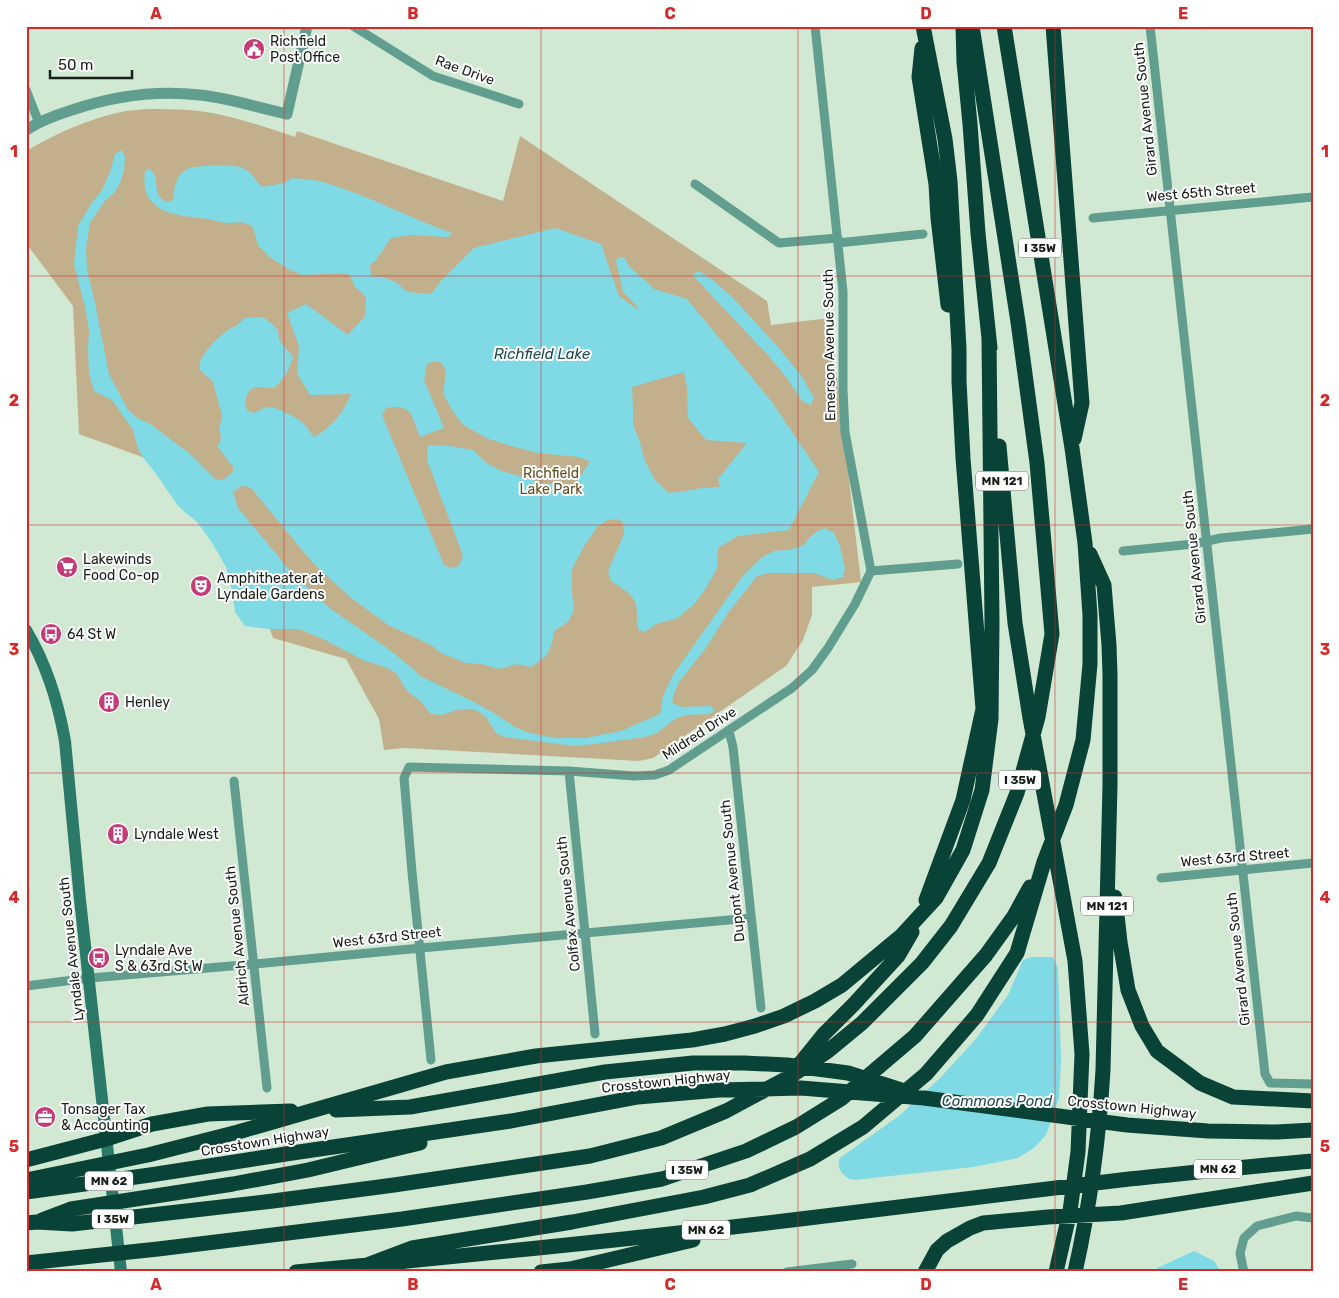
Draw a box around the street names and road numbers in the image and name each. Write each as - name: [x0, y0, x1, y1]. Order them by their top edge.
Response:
- street label: Girard Avenue South: [1130, 41, 1161, 177]
- street label: Rae Drive: [433, 52, 497, 89]
- street label: West 65th Street: [1146, 179, 1257, 206]
- road number: I 35W: [1019, 238, 1061, 258]
- street label: Emerson Avenue South: [820, 269, 839, 421]
- road number: MN 121: [976, 472, 1028, 491]
- street label: Girard Avenue South: [1179, 489, 1210, 625]
- street label: Mildred Drive: [659, 703, 740, 764]
- road number: I 35W: [999, 770, 1041, 790]
- street label: Dupont Avenue South: [717, 799, 748, 943]
- street label: Colfax Avenue South: [553, 835, 584, 972]
- street label: West 63rd Street: [1180, 844, 1291, 871]
- street label: Aldrich Avenue South: [222, 865, 253, 1007]
- street label: Lyndale Avenue South: [55, 876, 88, 1022]
- street label: Girard Avenue South: [1223, 891, 1254, 1027]
- road number: MN 121: [1081, 896, 1133, 916]
- street label: West 63rd Street: [332, 923, 443, 952]
- street label: Crosstown Highway: [601, 1066, 732, 1097]
- street label: Crosstown Highway: [1067, 1092, 1198, 1123]
- street label: Crosstown Highway: [200, 1123, 331, 1160]
- road number: I 35W: [666, 1160, 708, 1180]
- road number: MN 62: [1194, 1160, 1242, 1178]
- road number: MN 62: [85, 1172, 133, 1190]
- road number: I 35W: [92, 1210, 134, 1228]
- road number: MN 62: [682, 1220, 730, 1240]

